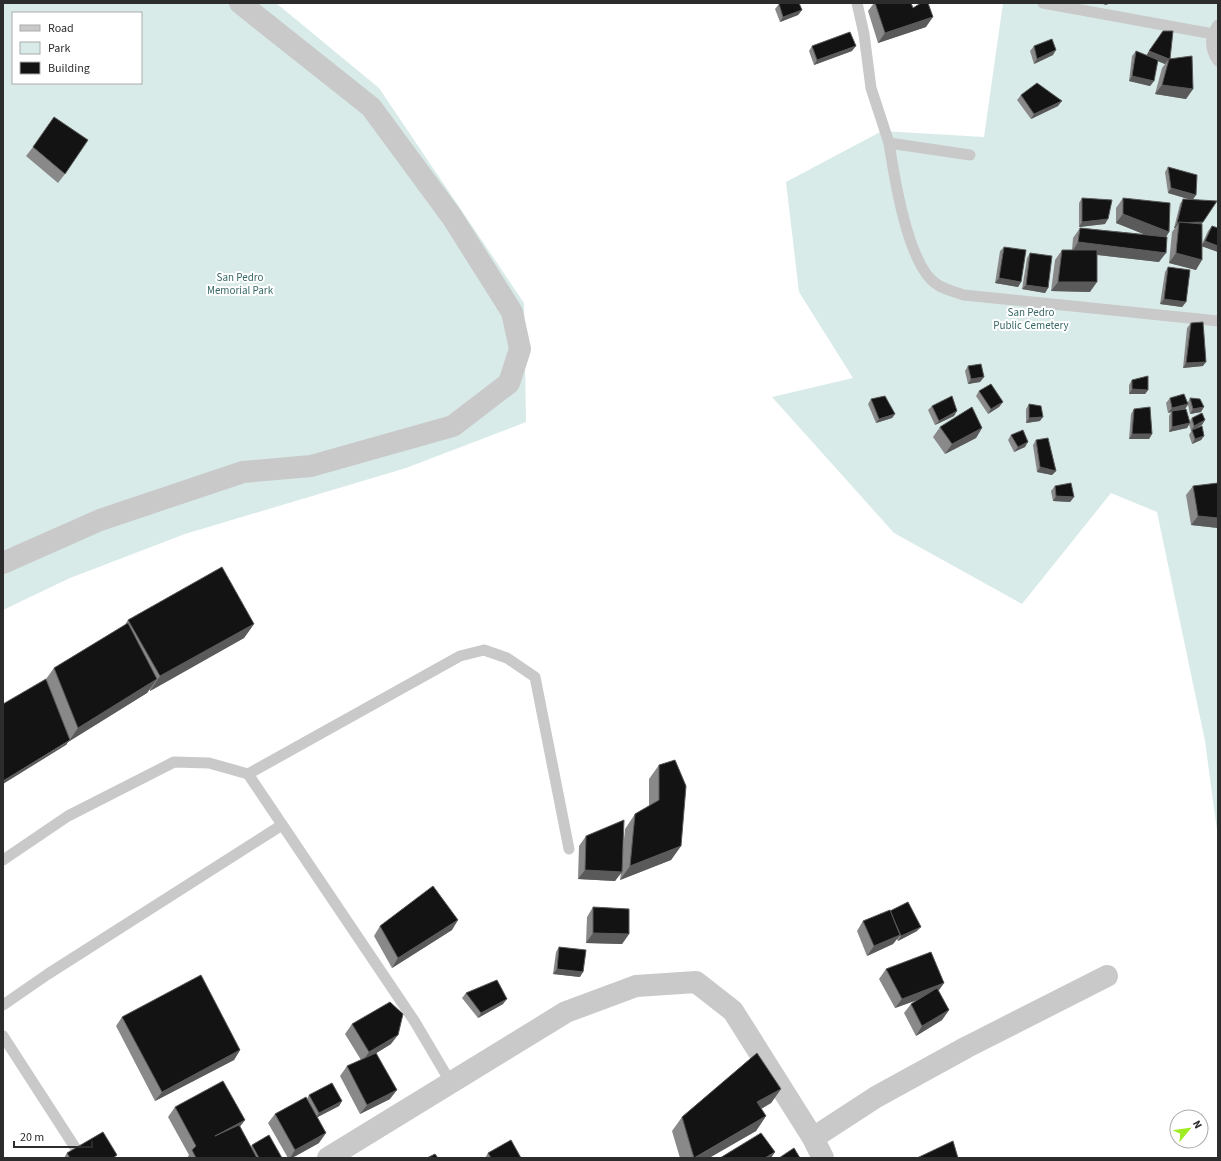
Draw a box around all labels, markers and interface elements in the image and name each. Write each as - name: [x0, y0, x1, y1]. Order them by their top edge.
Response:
- legend: [12, 12, 142, 84]
- text: Road: [48, 20, 74, 37]
- text: Park: [48, 40, 70, 57]
- text: Building: [48, 60, 90, 77]
- park label: San Pedro Memorial Park: [207, 270, 274, 298]
- park label: San Pedro Public Cemetery: [993, 305, 1069, 333]
- north arrow: [1169, 1109, 1209, 1149]
- text: N: [1189, 1118, 1206, 1131]
- scale bar: [14, 1123, 92, 1149]
- text: 20 m: [20, 1129, 44, 1146]

